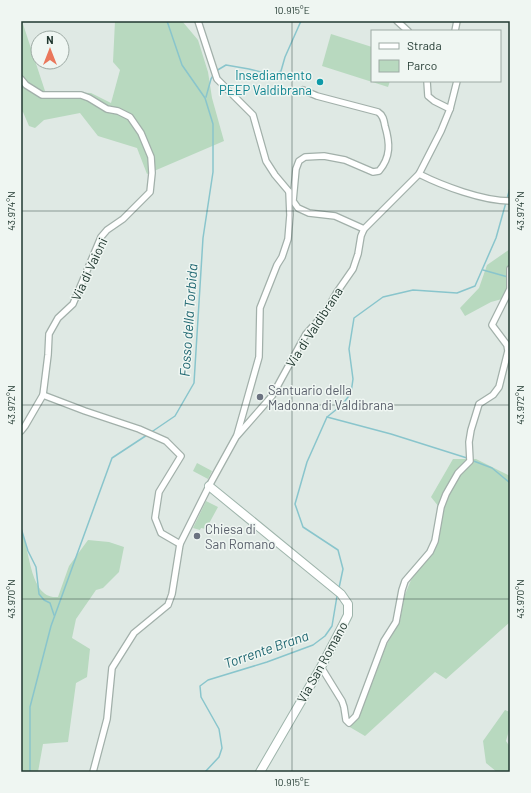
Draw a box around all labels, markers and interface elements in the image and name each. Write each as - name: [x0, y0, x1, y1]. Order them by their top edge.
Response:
- text: 10.915°E: [274, 4, 310, 16]
- north arrow: [30, 30, 70, 70]
- legend: [371, 30, 501, 82]
- text: N: [46, 33, 54, 46]
- text: Strada: [407, 38, 442, 52]
- text: Parco: [407, 58, 437, 72]
- place label: Insediamento PEEP Valdibrana: [219, 67, 312, 98]
- marker: Insediamento PEEP Valdibrana: [315, 77, 325, 87]
- text: 43.974°N: [5, 191, 17, 231]
- text: 43.974°N: [514, 191, 526, 231]
- street label: Via di Vaioni: [67, 235, 111, 303]
- water label: Fosso della Torbida: [176, 263, 200, 377]
- street label: Via di Valdibrana: [282, 284, 346, 370]
- place label: Santuario della Madonna di Valdibrana: [268, 382, 394, 413]
- text: 43.972°N: [5, 385, 17, 425]
- text: 43.972°N: [514, 385, 526, 425]
- marker: Santuario della Madonna di Valdibrana: [255, 392, 265, 402]
- place label: Chiesa di San Romano: [205, 521, 275, 552]
- marker: Chiesa di San Romano: [192, 531, 202, 541]
- text: 43.970°N: [5, 579, 17, 619]
- text: 43.970°N: [514, 579, 526, 619]
- street label: Via San Romano: [293, 619, 351, 705]
- water label: Torrente Brana: [221, 627, 311, 671]
- text: 10.915°E: [274, 776, 310, 788]

